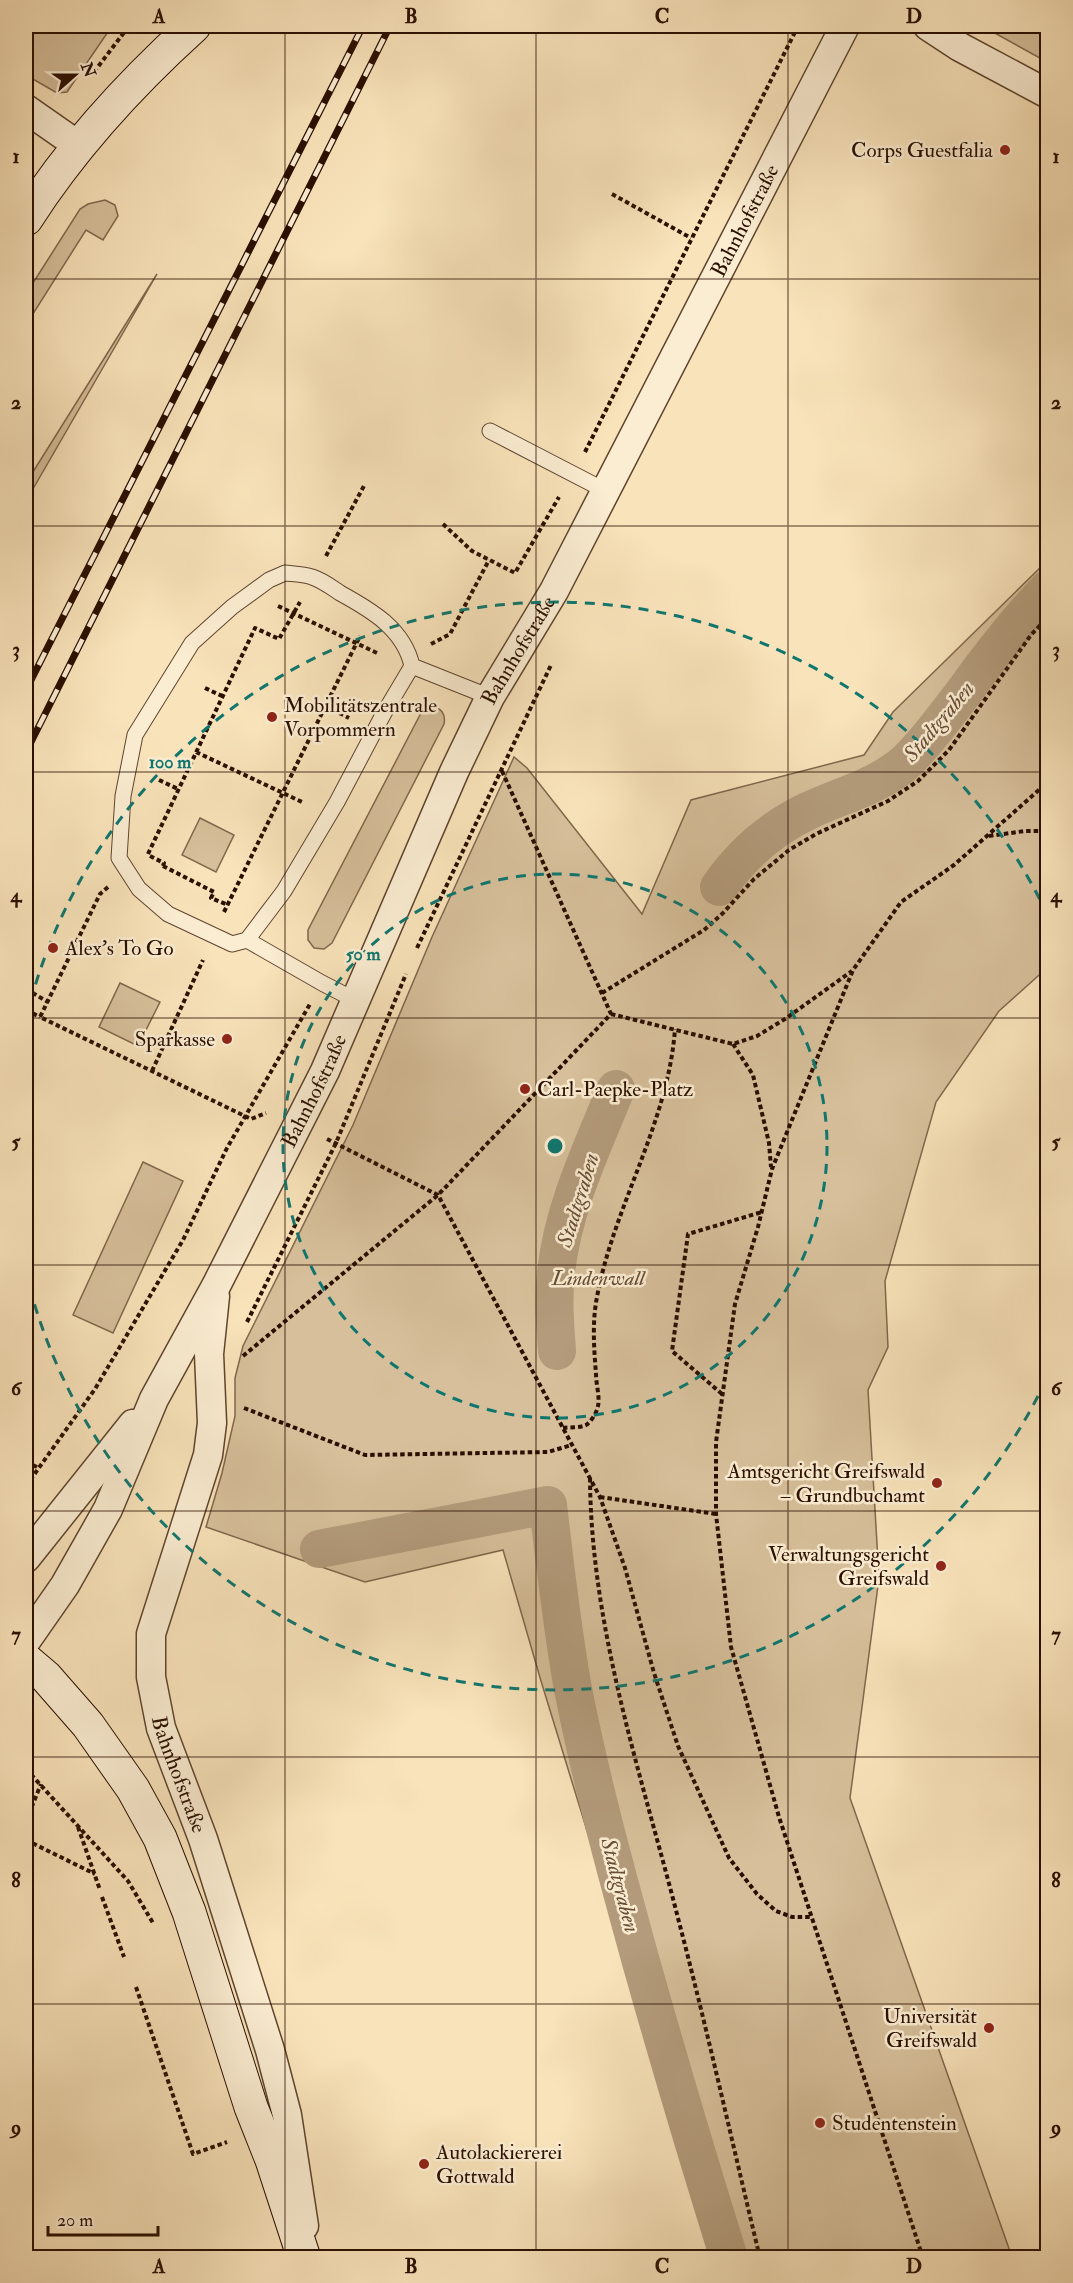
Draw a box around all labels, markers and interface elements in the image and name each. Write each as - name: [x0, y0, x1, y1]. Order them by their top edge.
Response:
- text: A: [152, 4, 166, 29]
- text: B: [404, 4, 418, 29]
- text: C: [655, 4, 669, 29]
- text: D: [906, 4, 922, 29]
- north arrow: [45, 45, 105, 105]
- text: N: [76, 59, 100, 81]
- place label: Corps Guestfalia: [851, 137, 993, 164]
- marker: Corps Guestfalia: [998, 143, 1012, 157]
- text: 1: [12, 144, 20, 169]
- text: 1: [1052, 144, 1060, 169]
- street label: Bahnhofstraße: [705, 160, 785, 282]
- text: 2: [11, 390, 21, 415]
- text: 2: [1051, 390, 1061, 415]
- street label: Bahnhofstraße: [475, 591, 562, 709]
- text: 3: [12, 637, 20, 662]
- text: 3: [1052, 637, 1060, 662]
- water label: Stadtgraben: [896, 676, 981, 768]
- place label: Mobilitätszentrale Vorpommern: [284, 692, 437, 743]
- marker: Mobilitätszentrale Vorpommern: [265, 710, 279, 724]
- text: 100 m: [149, 751, 192, 774]
- text: 4: [10, 883, 23, 908]
- text: 4: [1050, 883, 1063, 908]
- place label: Alex's To Go: [64, 935, 174, 962]
- marker: Alex's To Go: [46, 941, 60, 955]
- text: 50 m: [346, 943, 381, 966]
- place label: Sparkasse: [135, 1026, 215, 1053]
- street label: Bahnhofstraße: [275, 1030, 353, 1152]
- marker: Sparkasse: [220, 1032, 234, 1046]
- place label: Carl-Paepke-Platz: [537, 1076, 693, 1103]
- marker: Carl-Paepke-Platz: [518, 1082, 532, 1096]
- text: 5: [12, 1129, 22, 1154]
- text: 5: [1052, 1129, 1062, 1154]
- centre of rings: [545, 1136, 565, 1156]
- water label: Stadtgraben: [550, 1150, 605, 1252]
- park label: Lindenwall: [551, 1265, 646, 1292]
- text: 6: [11, 1376, 23, 1401]
- text: 6: [1051, 1376, 1063, 1401]
- place label: Amtsgericht Greifswald – Grundbuchamt: [727, 1458, 926, 1509]
- marker: Amtsgericht Greifswald – Grundbuchamt: [930, 1476, 944, 1490]
- place label: Verwaltungsgericht Greifswald: [768, 1541, 930, 1592]
- marker: Verwaltungsgericht Greifswald: [934, 1559, 948, 1573]
- text: 7: [11, 1622, 21, 1647]
- text: 7: [1051, 1622, 1061, 1647]
- street label: Bahnhofstraße: [145, 1714, 213, 1837]
- water label: Stadtgraben: [594, 1834, 646, 1936]
- text: 8: [11, 1868, 21, 1893]
- text: 8: [1051, 1868, 1061, 1893]
- place label: Universität Greifswald: [883, 2003, 978, 2054]
- marker: Universität Greifswald: [982, 2021, 996, 2035]
- place label: Studentenstein: [832, 2110, 957, 2137]
- text: 9: [9, 2115, 21, 2140]
- text: 9: [1049, 2115, 1061, 2140]
- marker: Studentenstein: [813, 2116, 827, 2130]
- place label: Autolackiererei Gottwald: [435, 2139, 563, 2190]
- marker: Autolackiererei Gottwald: [417, 2157, 431, 2171]
- scale bar: [48, 2199, 158, 2237]
- text: 20 m: [57, 2209, 93, 2232]
- text: A: [152, 2254, 166, 2279]
- text: B: [404, 2254, 418, 2279]
- text: C: [655, 2254, 669, 2279]
- text: D: [906, 2254, 922, 2279]

